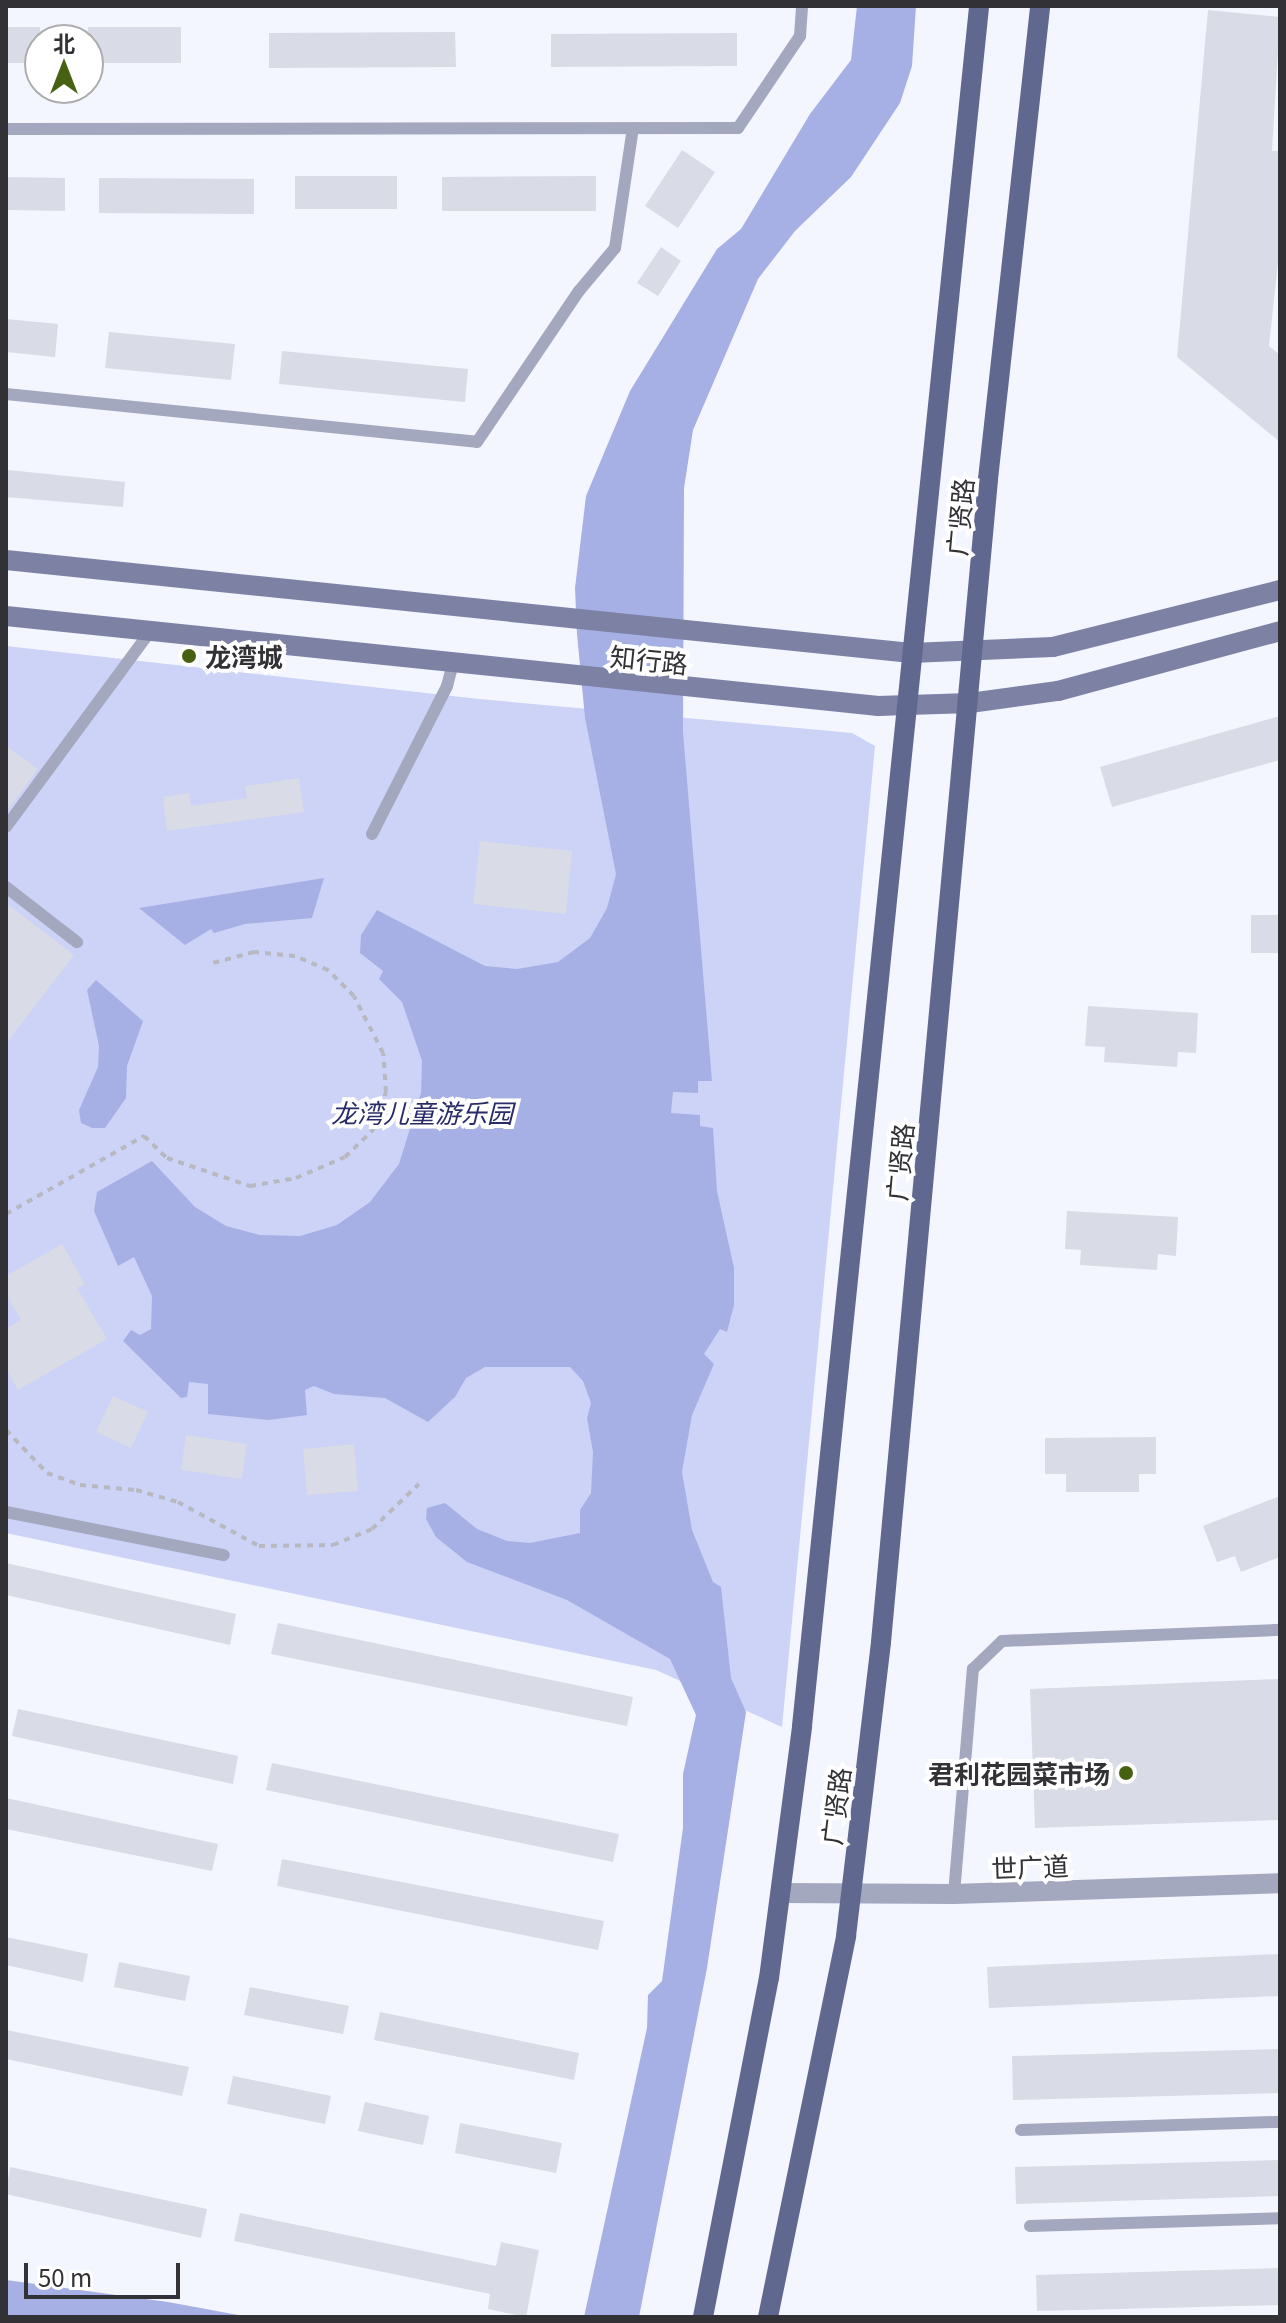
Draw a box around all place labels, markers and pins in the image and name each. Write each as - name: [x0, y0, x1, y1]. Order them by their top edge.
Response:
- place label: 龙湾城: [205, 640, 283, 672]
- marker: 龙湾城: [180, 647, 198, 665]
- place label: 君利花园菜市场: [928, 1757, 1110, 1789]
- marker: 君利花园菜市场: [1117, 1764, 1135, 1782]

